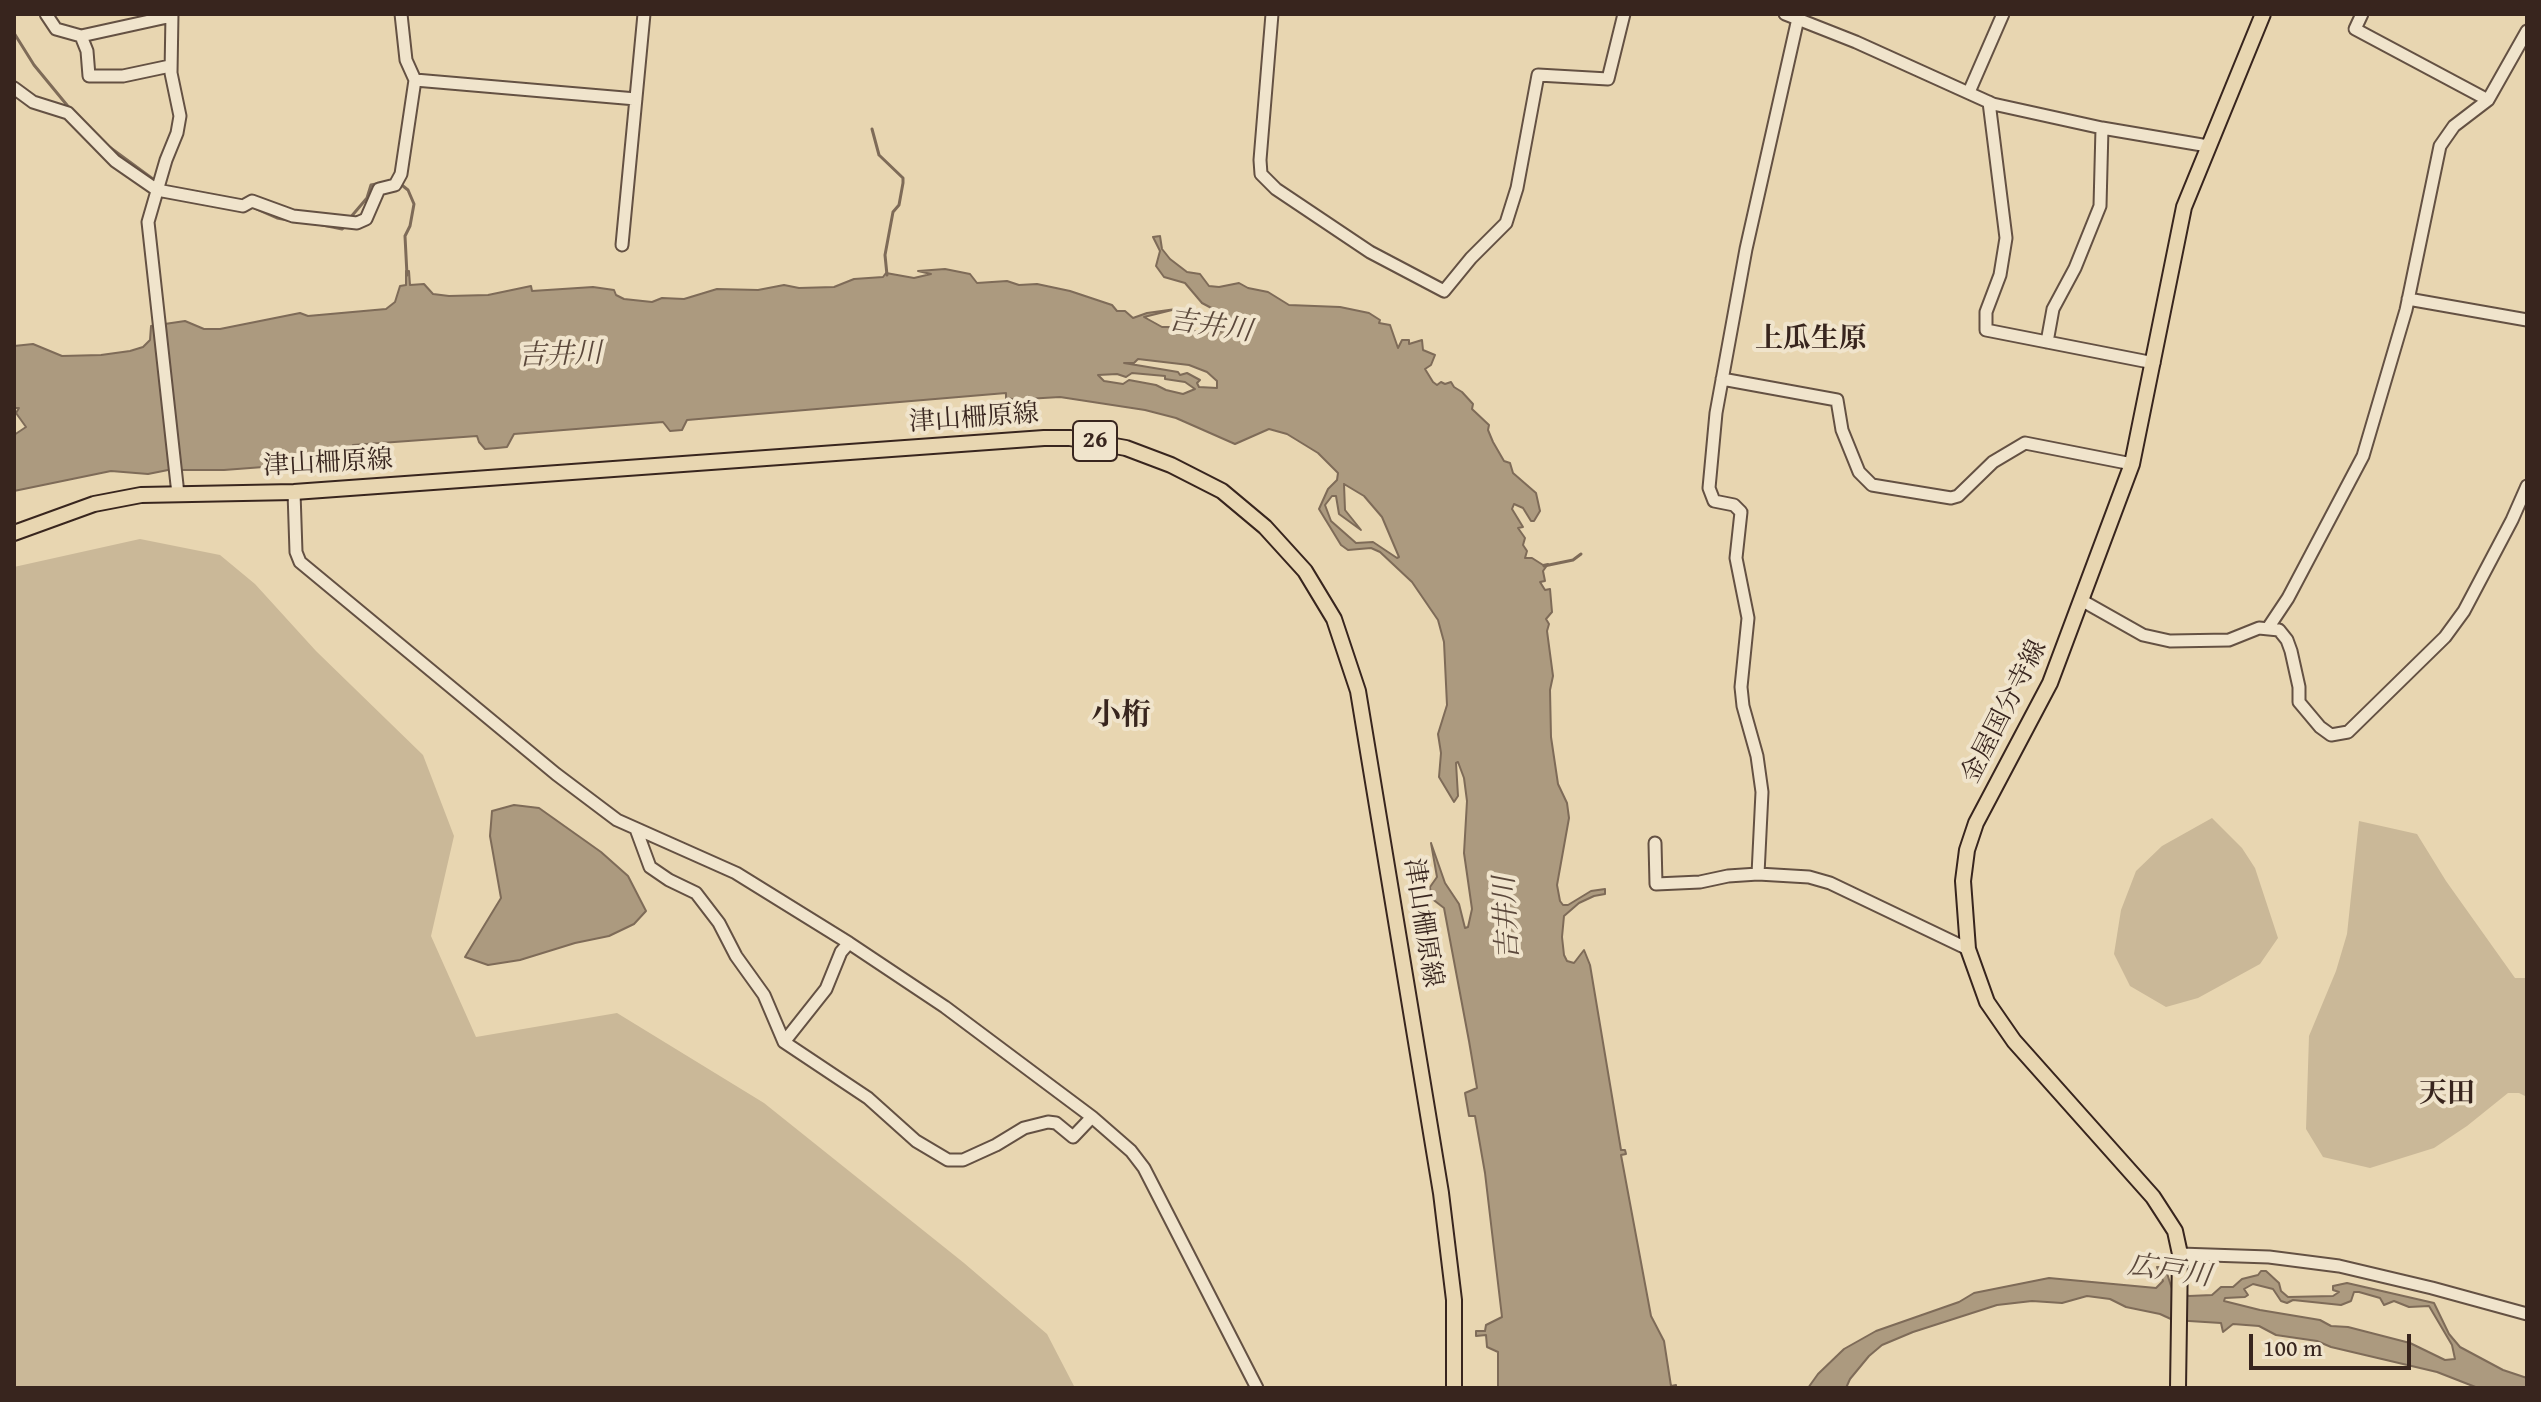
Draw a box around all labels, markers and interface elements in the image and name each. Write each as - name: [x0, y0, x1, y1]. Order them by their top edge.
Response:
- water label: 吉井川: [1166, 305, 1254, 349]
- district label: 上瓜生原: [1755, 323, 1867, 357]
- water label: 吉井川: [517, 338, 603, 374]
- street label: 津山柵原線: [908, 399, 1040, 439]
- road number: 26: [1073, 421, 1117, 461]
- street label: 津山柵原線: [262, 445, 394, 483]
- street label: 金屋国分寺線: [1956, 635, 2054, 789]
- district label: 小桁: [1091, 698, 1151, 734]
- street label: 津山柵原線: [1396, 856, 1448, 990]
- water label: 吉井川: [1489, 875, 1527, 961]
- district label: 天田: [2419, 1078, 2475, 1112]
- water label: 広戸川: [2125, 1250, 2213, 1294]
- scale bar: [2253, 1318, 2415, 1368]
- text: 100 m: [2263, 1330, 2323, 1365]

